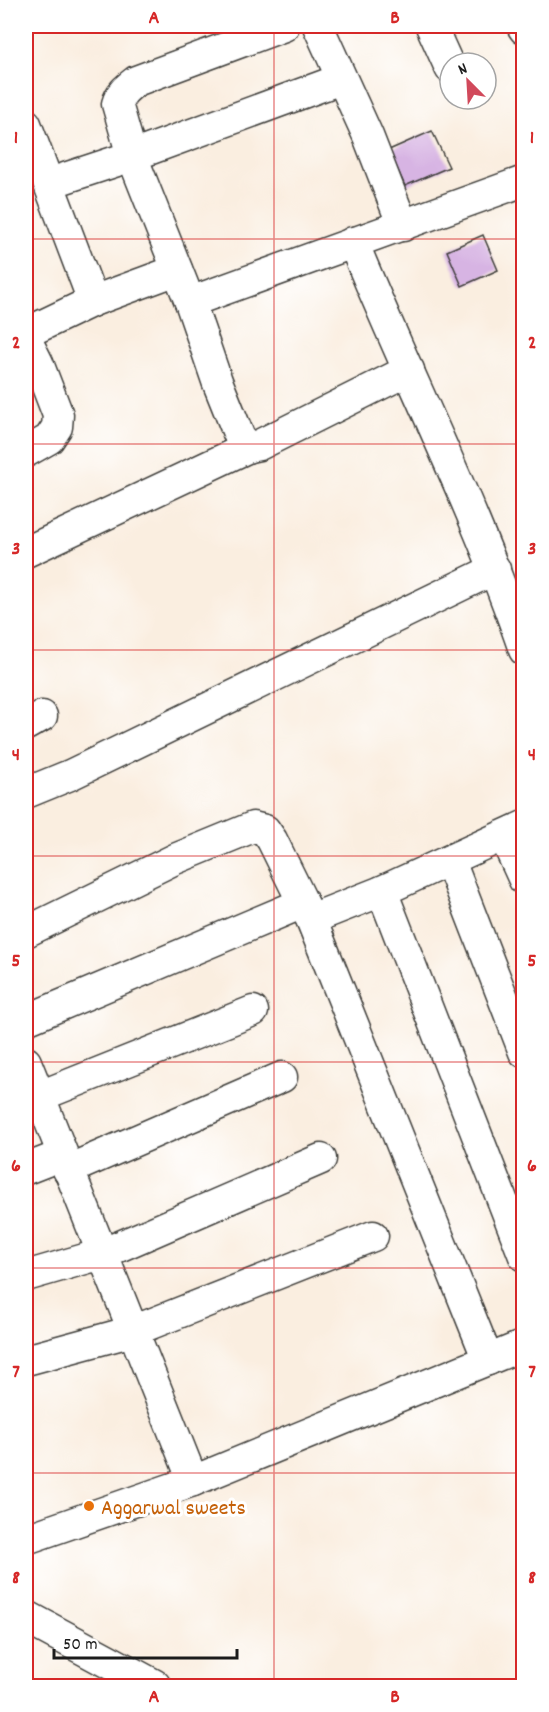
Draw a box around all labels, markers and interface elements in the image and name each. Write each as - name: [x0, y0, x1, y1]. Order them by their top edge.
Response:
- text: A: [149, 5, 160, 33]
- text: B: [390, 5, 400, 33]
- north arrow: [438, 51, 498, 111]
- text: N: [455, 57, 471, 82]
- text: 1: [14, 125, 18, 153]
- text: 1: [530, 125, 534, 153]
- text: 2: [12, 330, 20, 358]
- text: 2: [528, 330, 536, 358]
- text: 3: [12, 536, 20, 564]
- text: 3: [528, 536, 536, 564]
- text: 4: [12, 742, 20, 770]
- text: 4: [528, 742, 536, 770]
- text: 5: [11, 948, 21, 976]
- text: 5: [527, 948, 537, 976]
- text: 6: [11, 1153, 21, 1181]
- text: 6: [527, 1153, 537, 1181]
- text: 7: [12, 1359, 20, 1387]
- text: 7: [528, 1359, 536, 1387]
- place label: Aggarwal sweets: [101, 1494, 246, 1525]
- marker: Aggarwal sweets: [82, 1499, 96, 1513]
- text: 8: [12, 1565, 20, 1593]
- text: 8: [528, 1565, 536, 1593]
- scale bar: [54, 1622, 237, 1660]
- text: 50 m: [63, 1633, 98, 1658]
- text: A: [149, 1684, 160, 1712]
- text: B: [390, 1684, 400, 1712]

